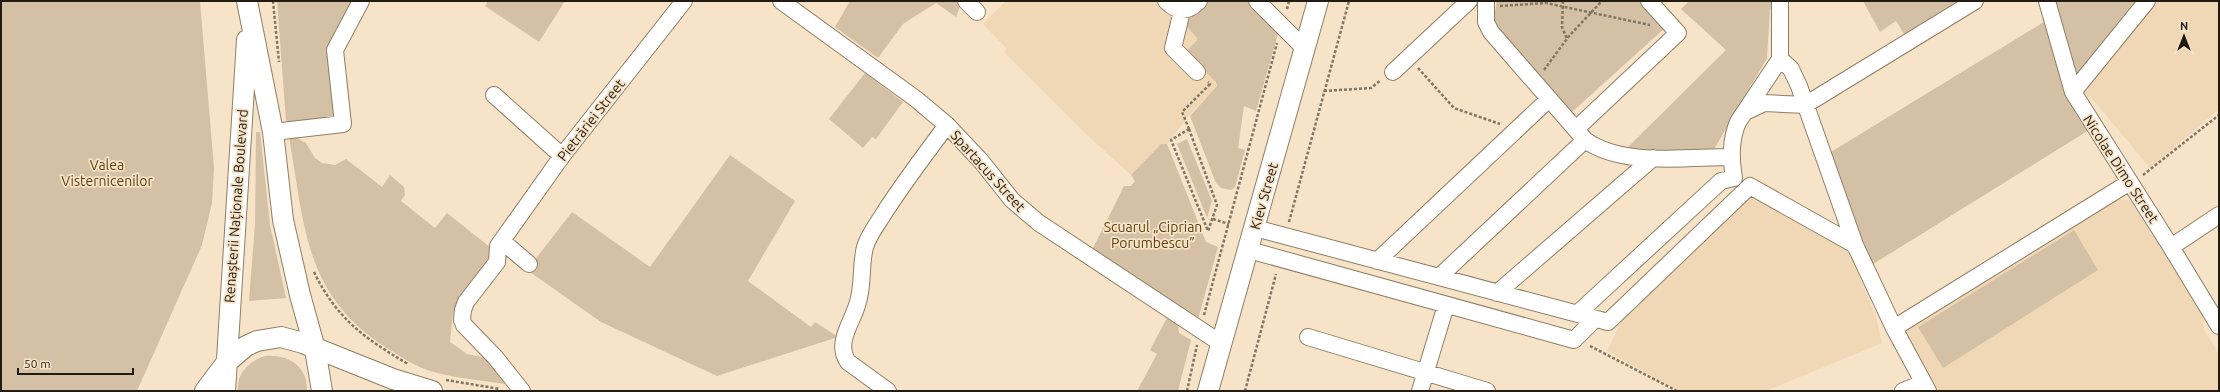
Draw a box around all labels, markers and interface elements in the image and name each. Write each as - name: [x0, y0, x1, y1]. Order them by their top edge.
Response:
- north arrow: [2164, 16, 2204, 56]
- text: N: [2180, 20, 2188, 32]
- street label: Pietrăriei Street: [554, 75, 628, 164]
- street label: Renașterii Naționale Boulevard: [221, 109, 251, 303]
- street label: Nicolae Dimo Street: [2080, 112, 2162, 226]
- street label: Spartacus Street: [947, 127, 1029, 215]
- park label: Valea Visternicenilor: [61, 157, 153, 189]
- street label: Kiev Street: [1247, 160, 1281, 231]
- park label: Scuarul „Ciprian Porumbescu”: [1104, 219, 1202, 251]
- scale bar: [18, 350, 133, 376]
- text: 50 m: [24, 357, 51, 370]

